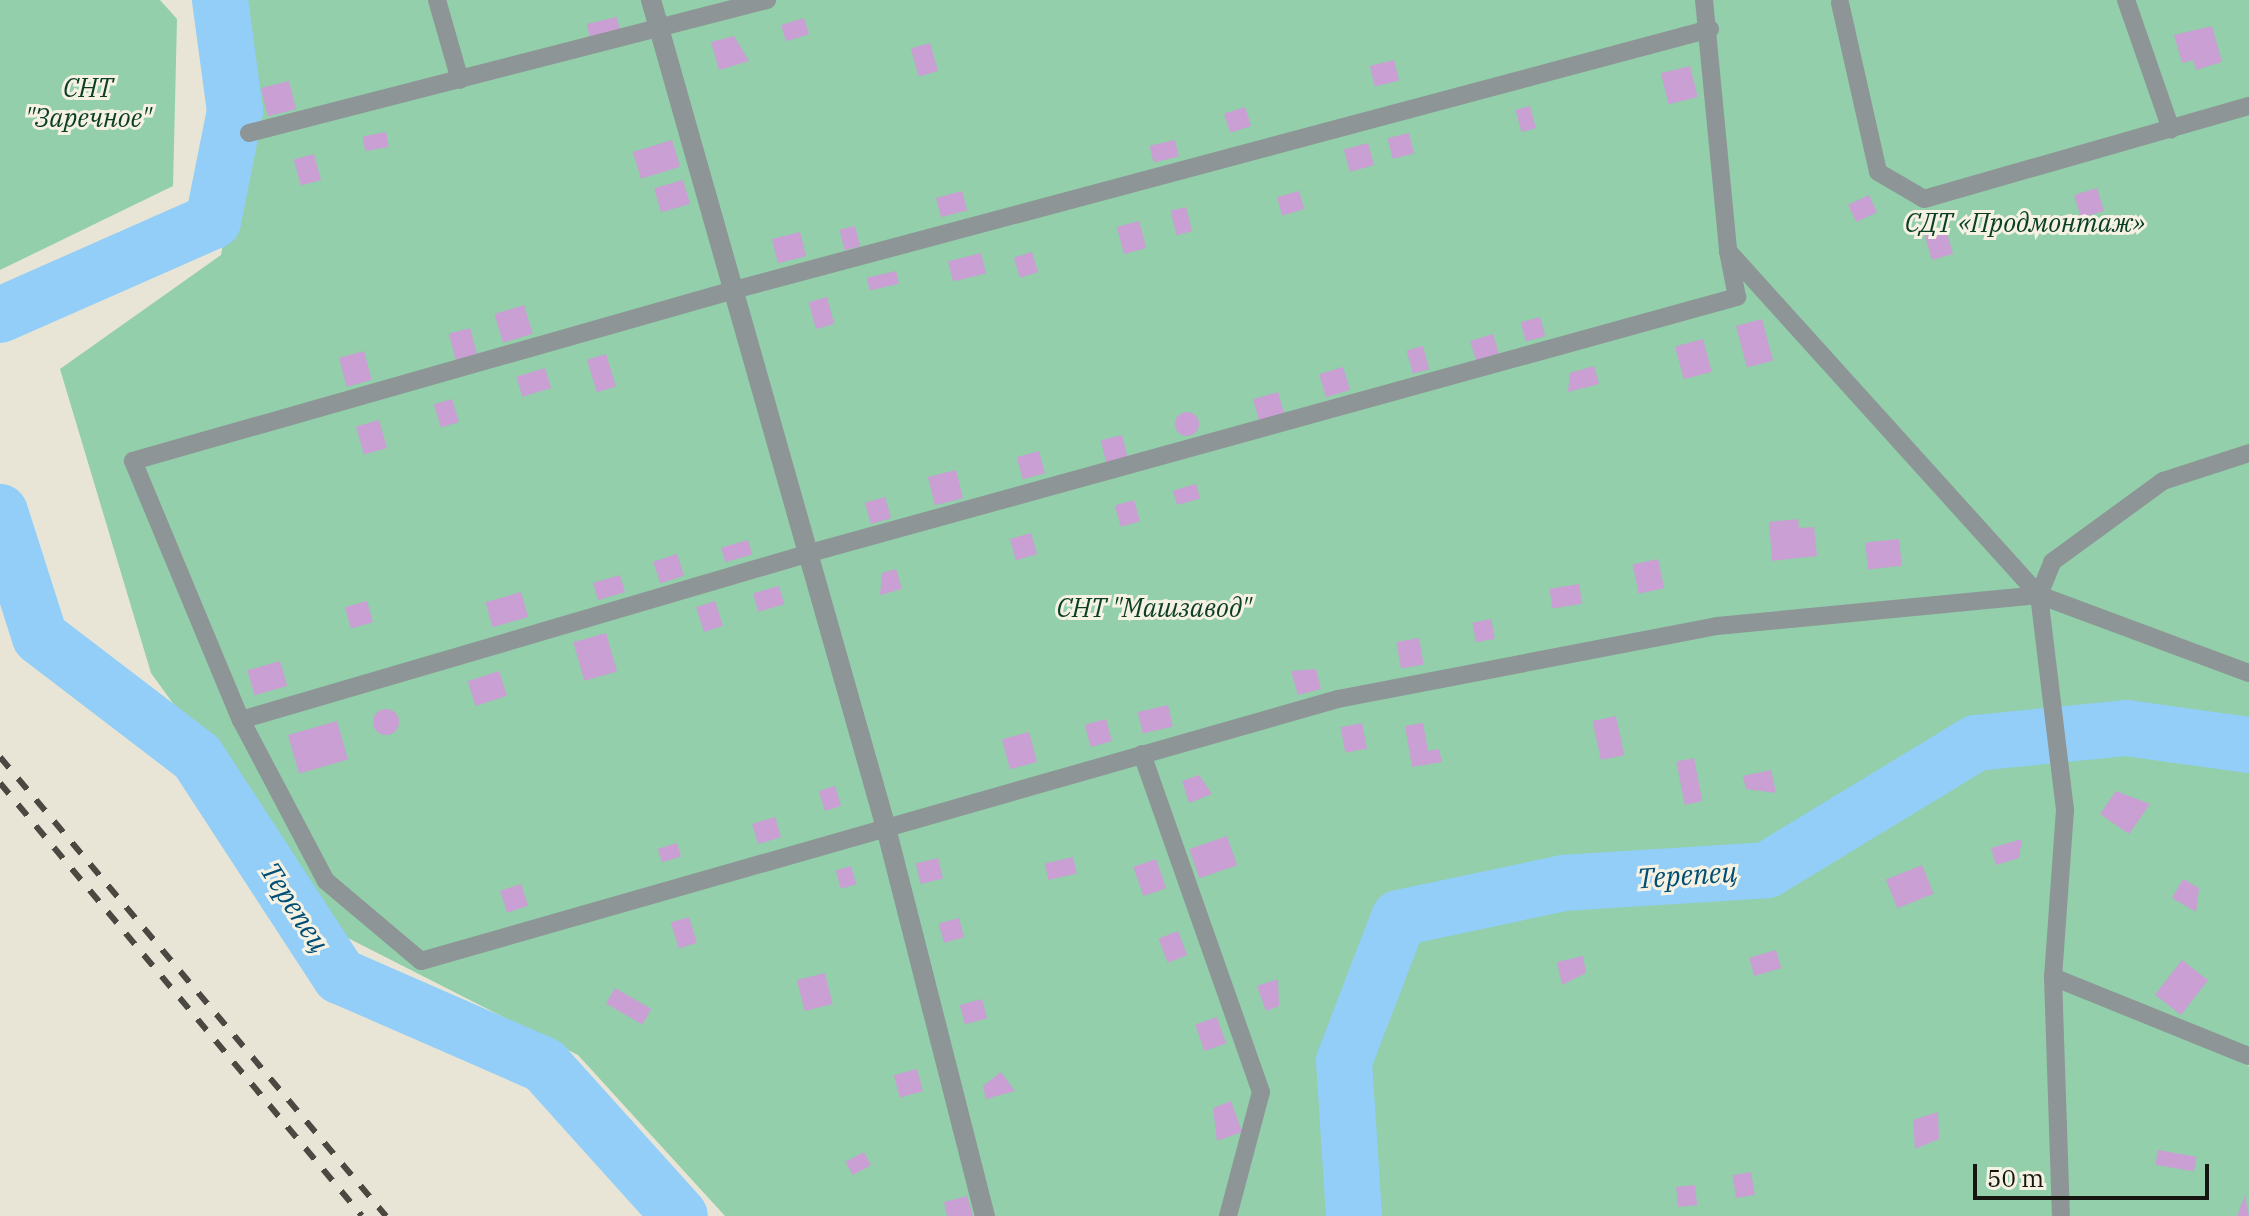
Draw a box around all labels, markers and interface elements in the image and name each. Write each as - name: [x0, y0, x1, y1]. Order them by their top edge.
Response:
- park label: СНТ "Заречное": [25, 72, 151, 134]
- park label: СДТ «Продмонтаж»: [1905, 207, 2145, 239]
- park label: СНТ "Машзавод": [1057, 592, 1251, 624]
- water label: Терепец: [1636, 855, 1738, 895]
- water label: Терепец: [254, 856, 336, 958]
- scale bar: [1977, 1148, 2213, 1198]
- text: 50 m: [1987, 1162, 2044, 1194]

